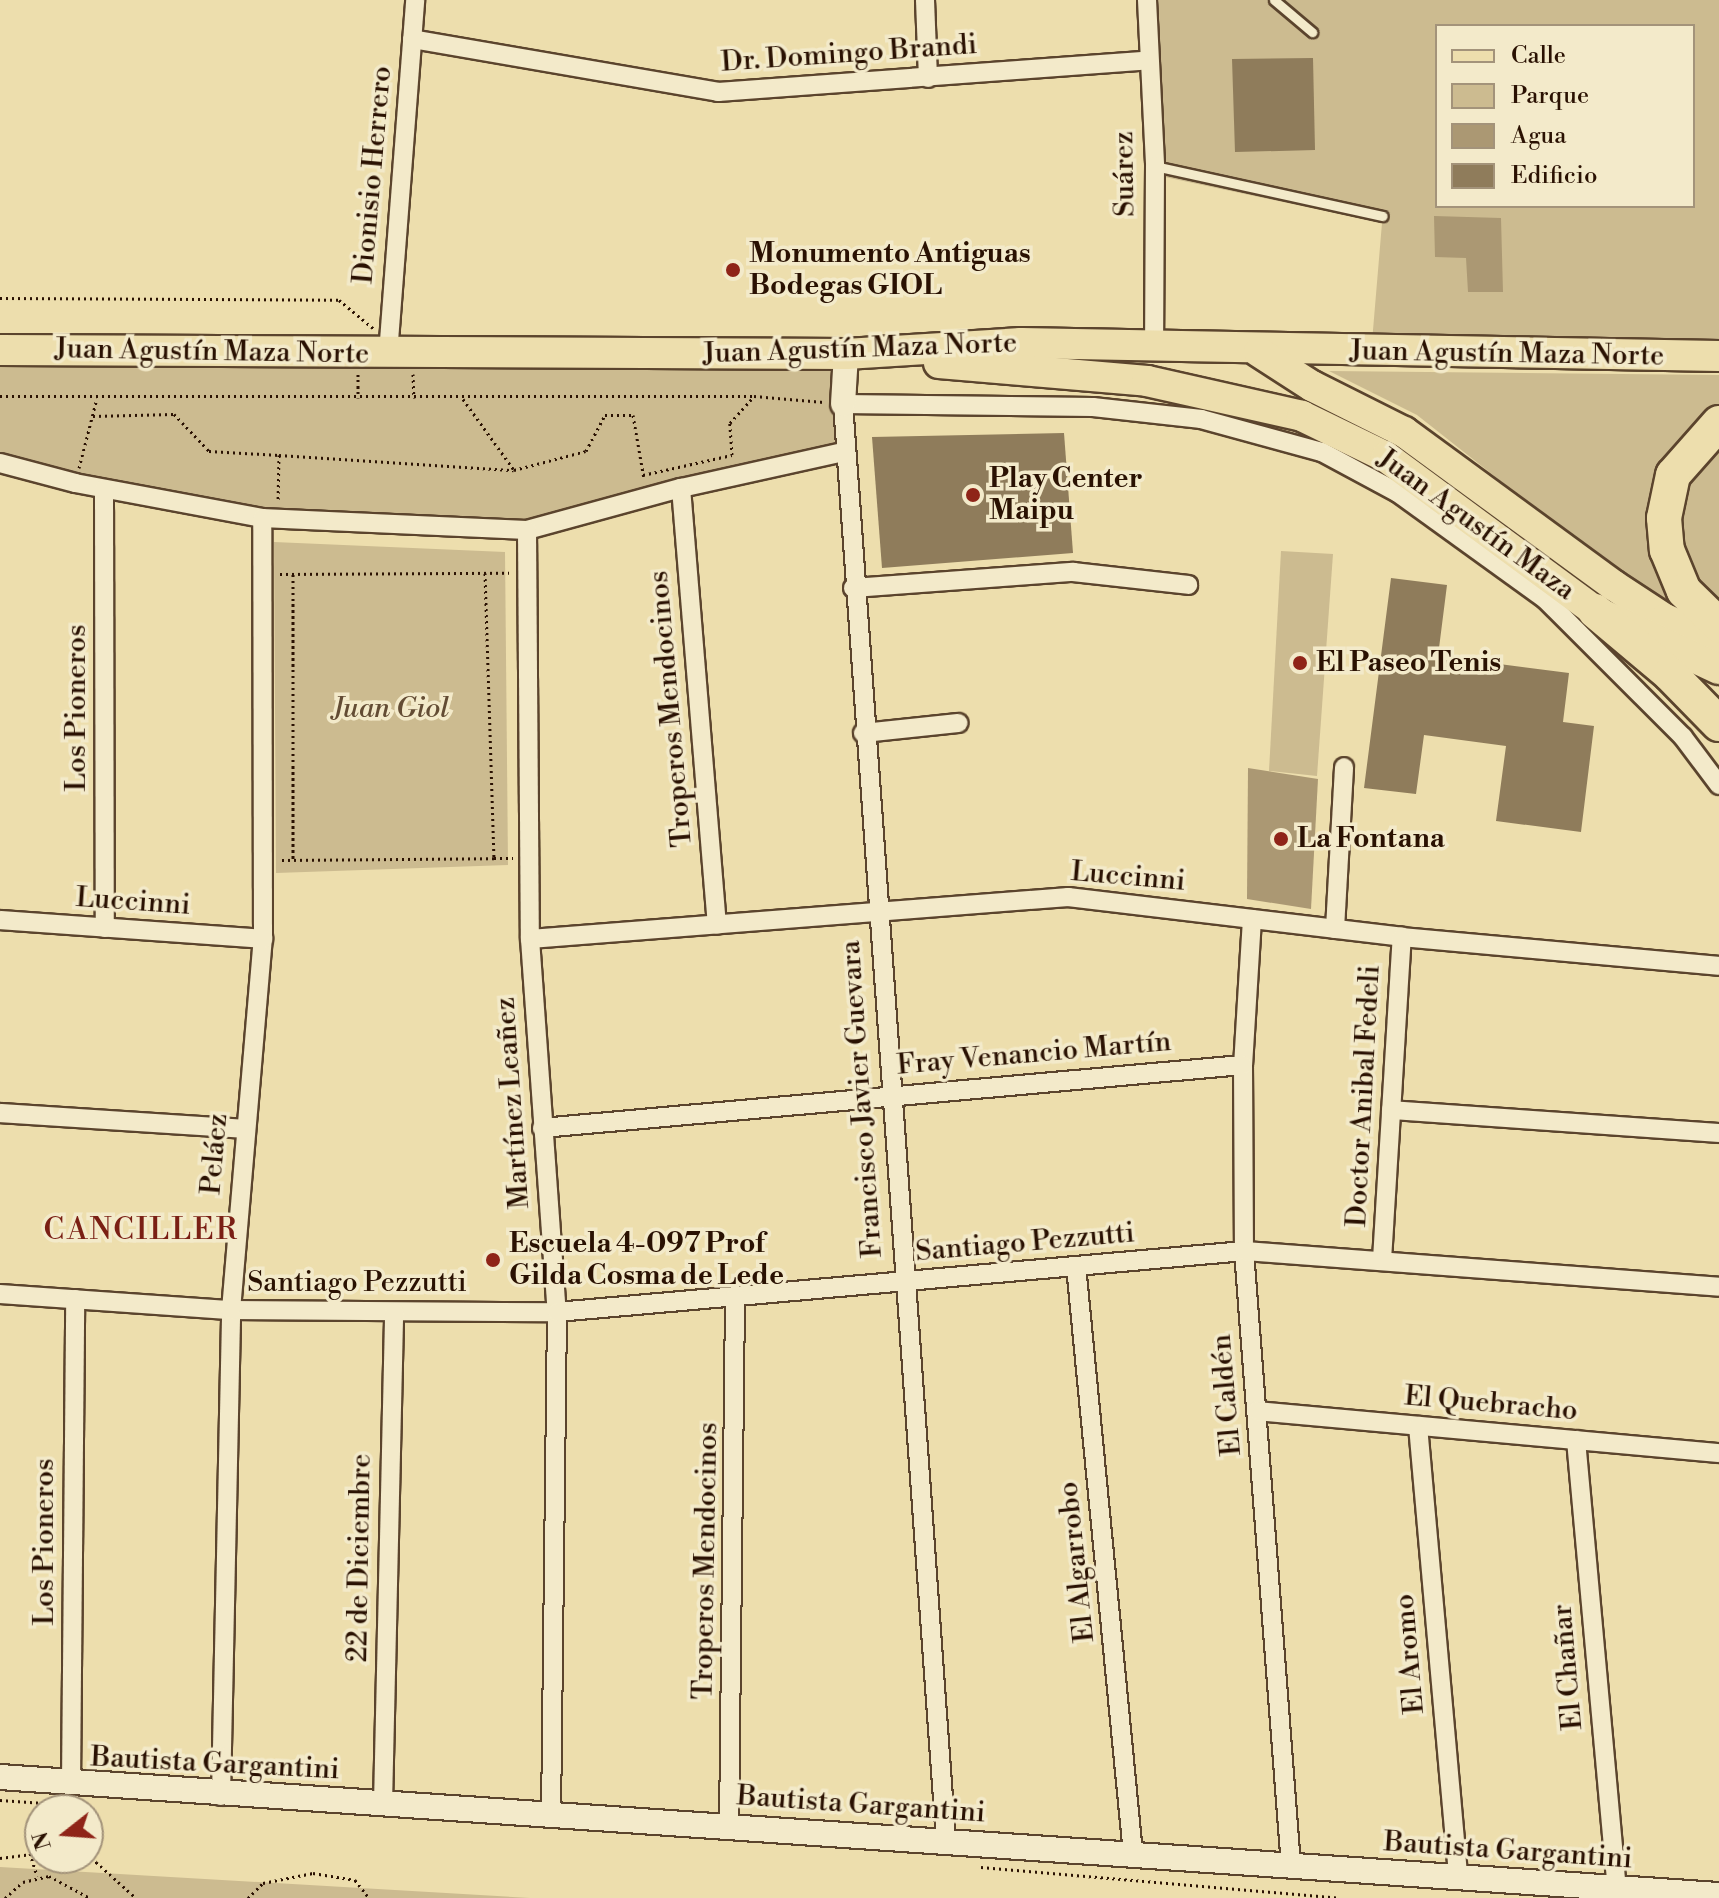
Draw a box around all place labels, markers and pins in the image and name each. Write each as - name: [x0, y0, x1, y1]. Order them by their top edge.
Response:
- place label: Monumento Antiguas Bodegas GIOL: [749, 237, 1031, 303]
- marker: Monumento Antiguas Bodegas GIOL: [724, 261, 742, 279]
- place label: Play Center Maipu: [989, 462, 1143, 528]
- marker: Play Center Maipu: [964, 486, 982, 504]
- place label: El Paseo Tenis: [1316, 646, 1501, 680]
- marker: El Paseo Tenis: [1291, 654, 1309, 672]
- place label: La Fontana: [1297, 822, 1445, 856]
- marker: La Fontana: [1272, 830, 1290, 848]
- place label: Escuela 4-097 Prof Gilda Cosma de Lede: [509, 1227, 784, 1293]
- marker: Escuela 4-097 Prof Gilda Cosma de Lede: [484, 1251, 502, 1269]

